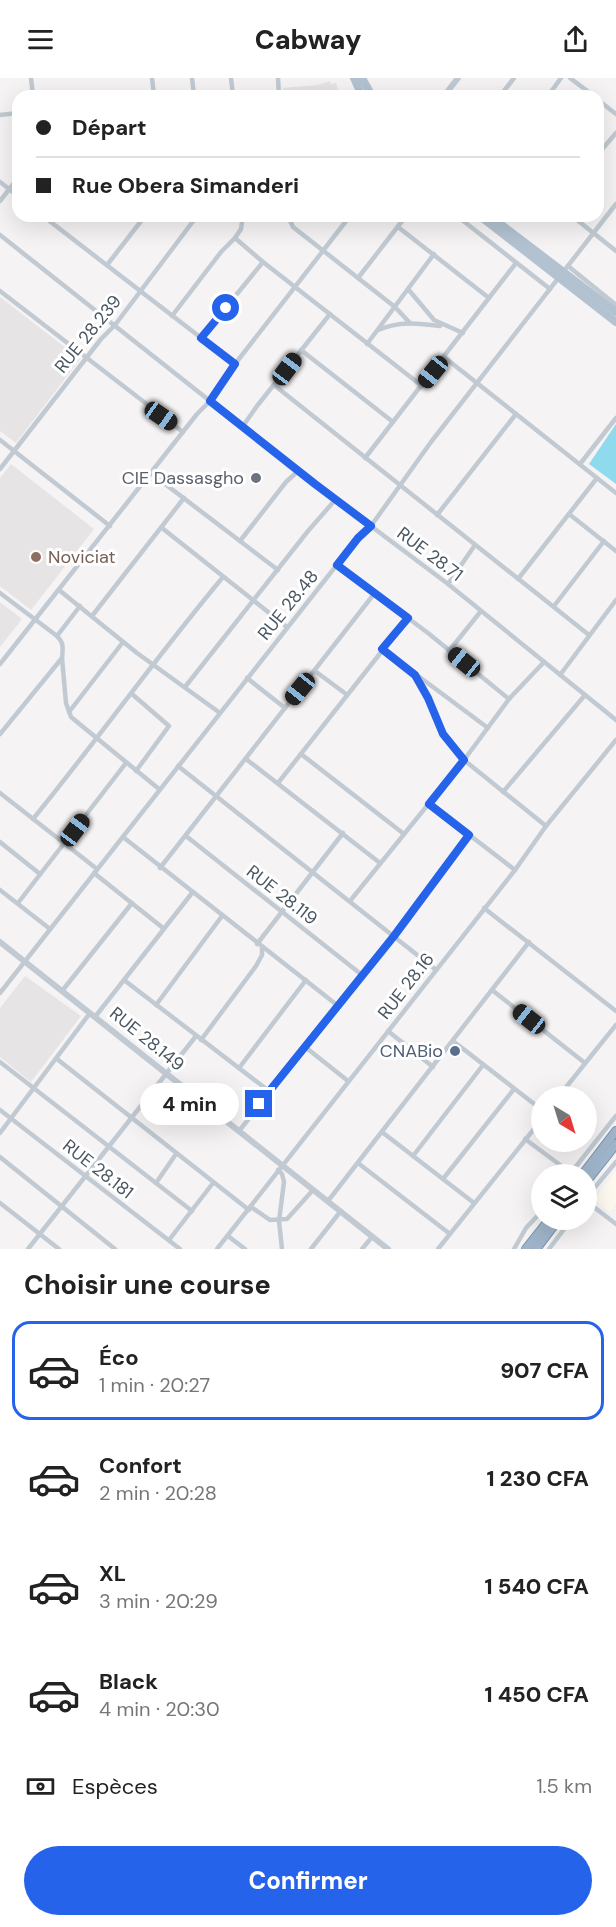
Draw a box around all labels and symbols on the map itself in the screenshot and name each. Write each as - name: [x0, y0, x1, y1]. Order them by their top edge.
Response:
- street label: RUE 28.239: [49, 290, 127, 378]
- route start: [212, 294, 239, 321]
- car: [269, 349, 305, 389]
- car: [415, 352, 451, 392]
- car: [141, 398, 181, 434]
- place label: CIE Dassasgho: [122, 466, 244, 490]
- marker: CIE Dassasgho: [249, 471, 263, 485]
- street label: RUE 28.71: [392, 521, 468, 587]
- place label: Noviciat: [48, 545, 116, 569]
- marker: Noviciat: [29, 550, 43, 564]
- street label: RUE 28.48: [252, 565, 324, 645]
- car: [444, 644, 484, 680]
- car: [282, 669, 318, 709]
- car: [57, 810, 93, 850]
- street label: RUE 28.119: [241, 860, 323, 930]
- street label: RUE 28.16: [372, 948, 440, 1024]
- car: [509, 1001, 549, 1037]
- street label: RUE 28.149: [105, 1002, 189, 1076]
- place label: CNABio: [380, 1039, 443, 1063]
- marker: CNABio: [448, 1044, 462, 1058]
- callout: 4 min: [139, 1083, 238, 1125]
- north arrow: [531, 1086, 597, 1152]
- route end: [245, 1090, 272, 1117]
- street label: RUE 28.181: [58, 1134, 138, 1204]

